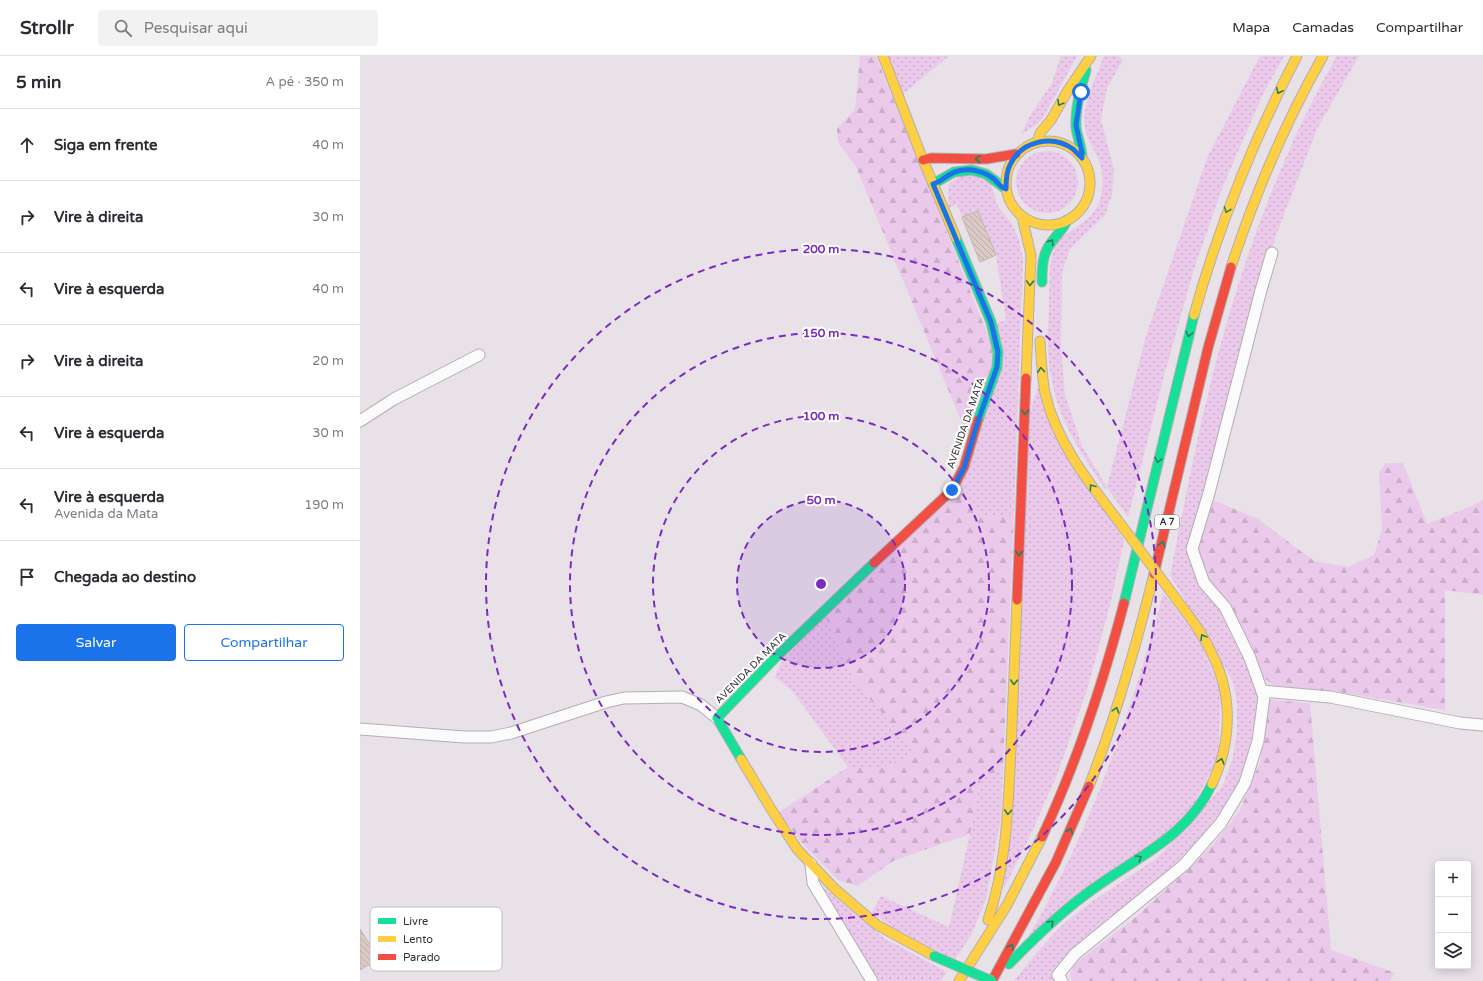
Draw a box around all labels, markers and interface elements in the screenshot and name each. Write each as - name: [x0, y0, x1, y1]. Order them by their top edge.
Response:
- search box: [98, 10, 378, 46]
- text: Strollr: [20, 17, 74, 39]
- icon: search: [112, 17, 134, 39]
- text: Pesquisar aqui: [144, 19, 248, 37]
- text: Mapa: [1232, 19, 1270, 36]
- text: Camadas: [1292, 19, 1354, 36]
- text: Compartilhar: [1376, 19, 1463, 36]
- text: 5 min: [16, 72, 61, 93]
- text: A pé · 350 m: [265, 74, 344, 90]
- route start: [1072, 83, 1090, 101]
- one-way arrow: [1276, 86, 1284, 94]
- one-way arrow: [1058, 99, 1065, 107]
- icon: ahead: [16, 134, 38, 156]
- text: Siga em frente: [54, 136, 158, 154]
- text: 40 m: [312, 137, 344, 153]
- one-way arrow: [975, 155, 981, 163]
- icon: right: [16, 206, 38, 228]
- one-way arrow: [1224, 206, 1232, 213]
- text: Vire à direita: [54, 208, 143, 226]
- text: 30 m: [312, 209, 344, 225]
- one-way arrow: [1046, 239, 1053, 246]
- text: 200 m: [803, 242, 839, 256]
- icon: left: [16, 278, 38, 300]
- text: Vire à esquerda: [54, 280, 164, 298]
- one-way arrow: [1025, 280, 1034, 286]
- text: 40 m: [312, 281, 344, 297]
- text: 150 m: [803, 326, 839, 340]
- one-way arrow: [1185, 331, 1193, 337]
- icon: right: [16, 350, 38, 372]
- text: Vire à direita: [54, 352, 143, 370]
- text: 20 m: [312, 353, 344, 369]
- one-way arrow: [1037, 366, 1046, 373]
- street label: AVENIDA DA MATA: [945, 376, 987, 470]
- text: 100 m: [803, 409, 839, 423]
- one-way arrow: [1020, 409, 1029, 415]
- icon: left: [16, 422, 38, 444]
- text: Vire à esquerda: [54, 424, 164, 442]
- text: 30 m: [312, 425, 344, 441]
- one-way arrow: [1154, 457, 1162, 463]
- route end: [943, 481, 961, 499]
- one-way arrow: [1090, 484, 1097, 491]
- text: Vire à esquerda: [54, 488, 164, 506]
- text: 50 m: [806, 493, 836, 507]
- icon: left: [16, 494, 38, 516]
- text: 190 m: [304, 497, 344, 513]
- text: Avenida da Mata: [54, 506, 158, 522]
- road number: A 7: [1155, 515, 1179, 529]
- one-way arrow: [1157, 540, 1165, 547]
- one-way arrow: [1015, 550, 1023, 556]
- icon: arrive: [16, 566, 38, 588]
- text: Chegada ao destino: [54, 568, 196, 586]
- centre of rings: [814, 577, 828, 591]
- button: Salvar: [16, 624, 176, 661]
- button: Compartilhar: [184, 624, 344, 661]
- street label: AVENIDA DA MATA: [713, 630, 789, 706]
- one-way arrow: [1200, 634, 1207, 641]
- one-way arrow: [1010, 679, 1018, 685]
- one-way arrow: [1112, 706, 1120, 713]
- one-way arrow: [1216, 758, 1225, 765]
- one-way arrow: [1004, 809, 1013, 815]
- one-way arrow: [1065, 827, 1073, 835]
- one-way arrow: [1135, 855, 1142, 862]
- map controls: [1435, 861, 1471, 969]
- button: +: [1435, 861, 1471, 897]
- button: −: [1435, 897, 1471, 933]
- legend: [370, 907, 502, 971]
- text: Livre: [403, 915, 428, 928]
- one-way arrow: [1046, 921, 1054, 928]
- text: Lento: [403, 933, 433, 946]
- button: layers: [1435, 933, 1471, 969]
- one-way arrow: [1007, 944, 1014, 951]
- text: Parado: [403, 951, 441, 964]

